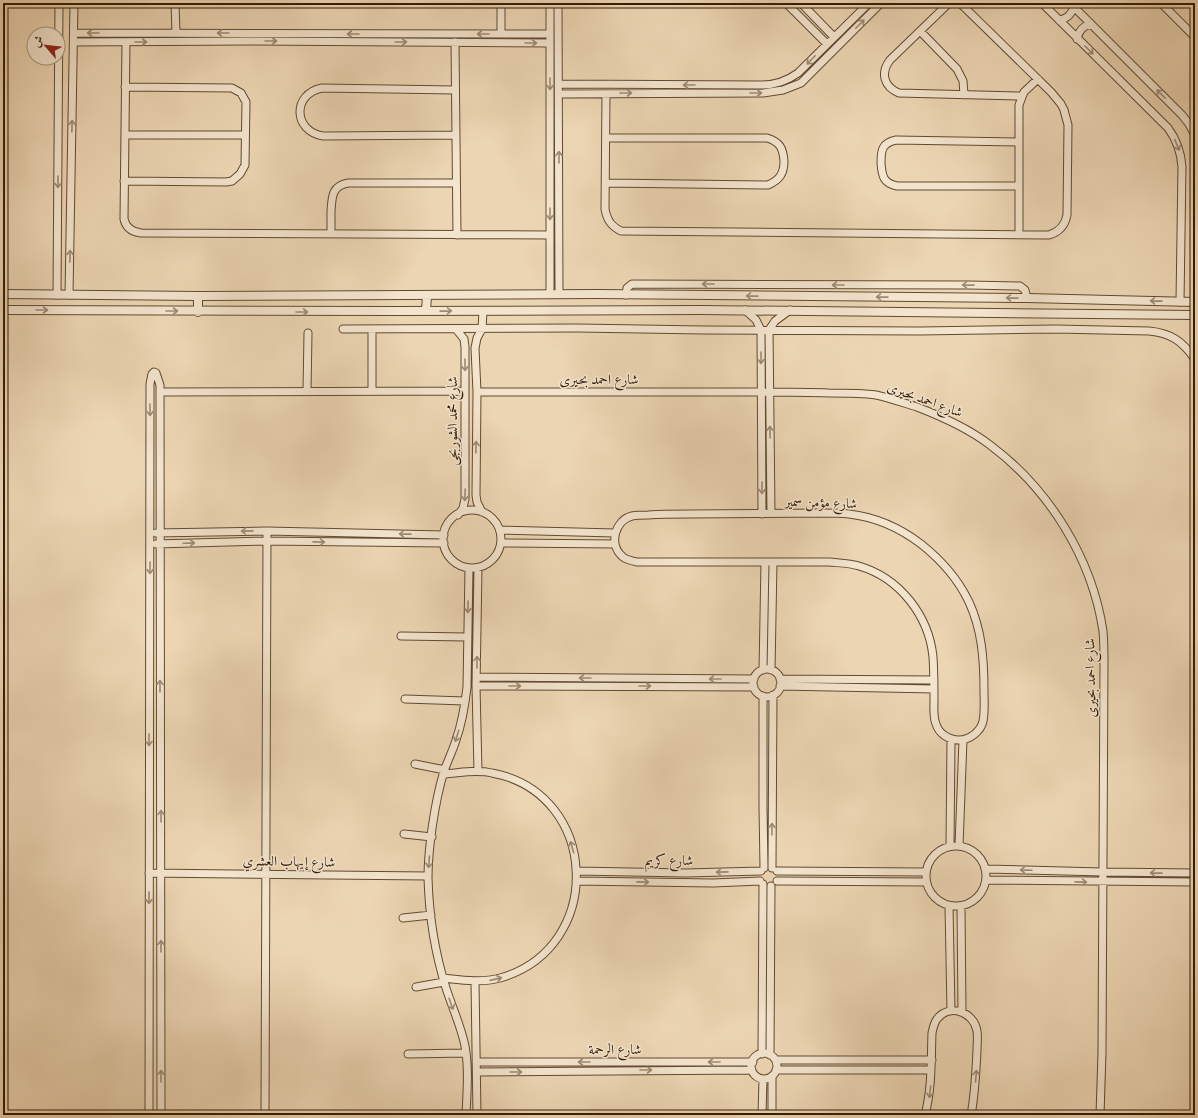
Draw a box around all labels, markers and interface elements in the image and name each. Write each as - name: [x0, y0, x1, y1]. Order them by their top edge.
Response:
- one-way arrow: [855, 19, 865, 29]
- north arrow: [26, 26, 66, 66]
- one-way arrow: [87, 29, 100, 37]
- one-way arrow: [217, 29, 230, 37]
- one-way arrow: [347, 30, 360, 38]
- one-way arrow: [477, 30, 490, 38]
- text: ش: [28, 33, 47, 50]
- one-way arrow: [264, 37, 277, 45]
- one-way arrow: [134, 38, 147, 46]
- one-way arrow: [394, 38, 407, 46]
- one-way arrow: [524, 39, 537, 47]
- one-way arrow: [1084, 46, 1094, 55]
- one-way arrow: [806, 55, 816, 65]
- one-way arrow: [546, 77, 554, 90]
- one-way arrow: [683, 81, 696, 89]
- one-way arrow: [749, 89, 762, 97]
- one-way arrow: [619, 90, 632, 97]
- one-way arrow: [1156, 90, 1166, 99]
- one-way arrow: [68, 120, 76, 133]
- one-way arrow: [1174, 138, 1182, 150]
- one-way arrow: [555, 151, 563, 164]
- one-way arrow: [54, 175, 62, 188]
- one-way arrow: [546, 207, 554, 220]
- one-way arrow: [66, 250, 74, 263]
- one-way arrow: [702, 280, 715, 288]
- one-way arrow: [832, 281, 845, 289]
- one-way arrow: [962, 281, 975, 289]
- one-way arrow: [746, 292, 759, 300]
- one-way arrow: [876, 293, 889, 301]
- one-way arrow: [1006, 294, 1019, 302]
- one-way arrow: [1150, 297, 1163, 305]
- one-way arrow: [35, 306, 48, 314]
- one-way arrow: [165, 307, 178, 315]
- one-way arrow: [439, 307, 452, 315]
- one-way arrow: [295, 308, 308, 316]
- one-way arrow: [757, 351, 765, 364]
- one-way arrow: [461, 358, 469, 371]
- street label: شارع احمد بحيرى: [560, 369, 639, 391]
- street label: شارع محمد الشوربجى: [442, 376, 464, 466]
- street label: شارع احمد بحيرى: [884, 376, 966, 424]
- one-way arrow: [146, 403, 154, 416]
- one-way arrow: [766, 426, 774, 439]
- one-way arrow: [472, 441, 480, 454]
- one-way arrow: [758, 481, 766, 494]
- one-way arrow: [461, 488, 468, 501]
- street label: شارع مؤمن سمير: [782, 491, 858, 515]
- one-way arrow: [241, 527, 254, 535]
- one-way arrow: [399, 530, 412, 538]
- one-way arrow: [312, 538, 325, 546]
- one-way arrow: [182, 540, 195, 547]
- one-way arrow: [146, 561, 154, 574]
- one-way arrow: [464, 600, 472, 613]
- street label: شارع احمد بحيرى: [1079, 638, 1103, 718]
- one-way arrow: [473, 656, 481, 669]
- one-way arrow: [579, 674, 592, 682]
- one-way arrow: [709, 675, 722, 682]
- one-way arrow: [156, 680, 164, 693]
- one-way arrow: [508, 682, 521, 690]
- one-way arrow: [638, 683, 651, 690]
- one-way arrow: [453, 729, 460, 742]
- one-way arrow: [145, 733, 153, 746]
- one-way arrow: [157, 810, 165, 823]
- one-way arrow: [768, 823, 776, 836]
- one-way arrow: [568, 840, 575, 853]
- street label: شارع إيهاب العشري: [242, 850, 336, 874]
- street label: شارع كريم: [645, 850, 693, 873]
- one-way arrow: [426, 855, 433, 868]
- one-way arrow: [1020, 867, 1033, 874]
- one-way arrow: [716, 868, 729, 876]
- one-way arrow: [1150, 869, 1163, 877]
- one-way arrow: [636, 878, 649, 886]
- one-way arrow: [1074, 878, 1087, 886]
- one-way arrow: [145, 891, 153, 904]
- one-way arrow: [157, 940, 165, 953]
- one-way arrow: [489, 974, 502, 982]
- one-way arrow: [448, 997, 455, 1010]
- street label: شارع الرحمة: [588, 1039, 642, 1061]
- one-way arrow: [578, 1058, 591, 1066]
- one-way arrow: [708, 1058, 721, 1066]
- one-way arrow: [639, 1067, 652, 1074]
- one-way arrow: [509, 1068, 522, 1075]
- one-way arrow: [157, 1070, 165, 1083]
- one-way arrow: [972, 1070, 979, 1083]
- one-way arrow: [926, 1085, 934, 1098]

